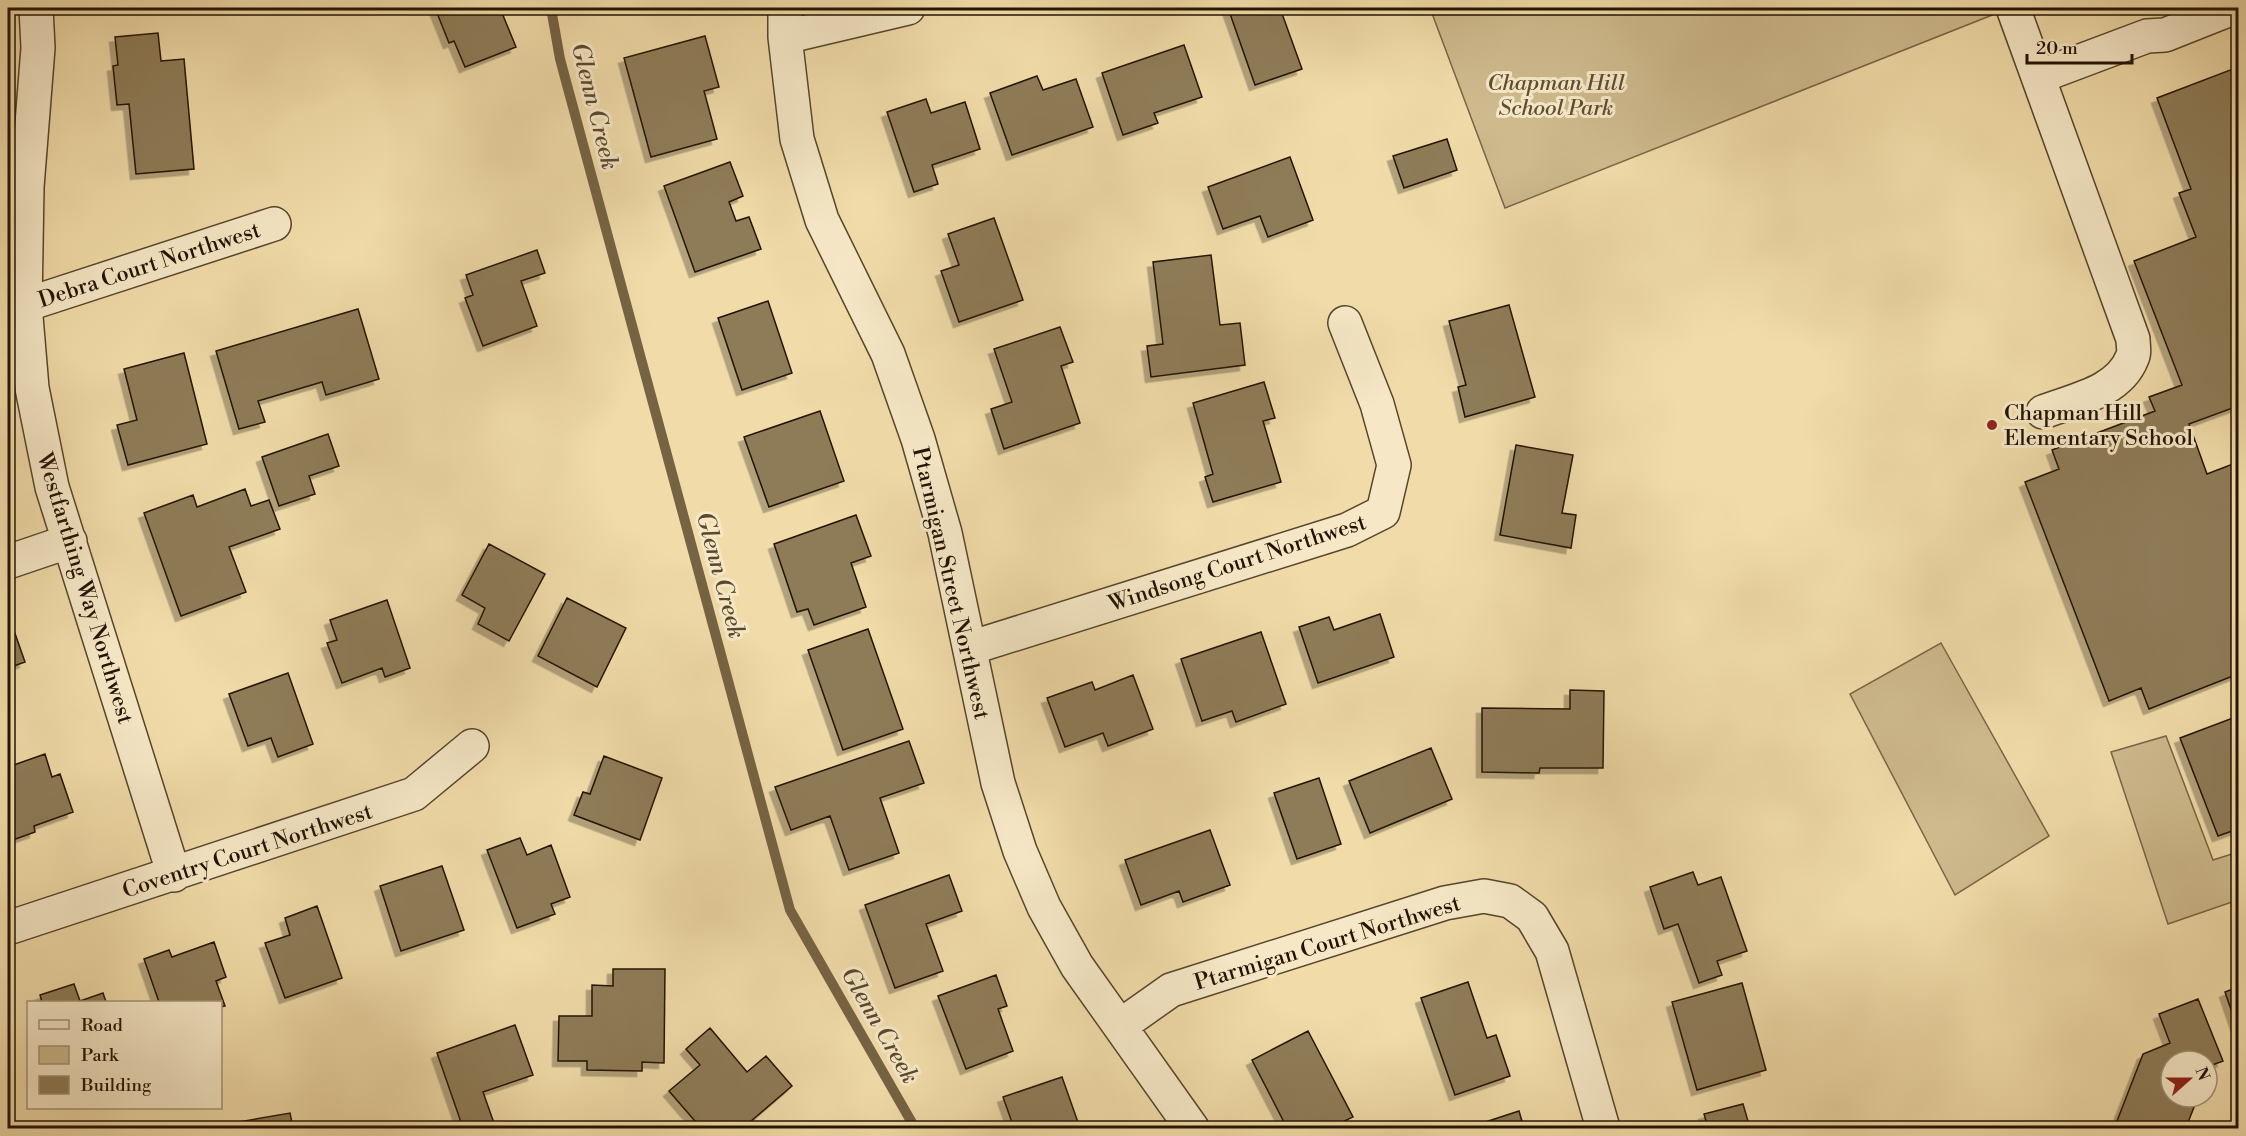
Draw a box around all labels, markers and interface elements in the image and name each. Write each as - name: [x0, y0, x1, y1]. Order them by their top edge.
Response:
- scale bar: [2027, 27, 2132, 65]
- text: 20 m: [2036, 37, 2078, 60]
- water label: Glenn Creek: [564, 40, 624, 173]
- park label: Chapman Hill School Park: [1487, 70, 1625, 122]
- street label: Debra Court Northwest: [35, 217, 264, 314]
- place label: Chapman Hill Elementary School: [2004, 400, 2194, 452]
- marker: Chapman Hill Elementary School: [1985, 418, 1999, 432]
- street label: Ptarmigan Street Northwest: [906, 445, 995, 722]
- street label: Westfarthing Way Northwest: [30, 449, 139, 727]
- water label: Glenn Creek: [689, 509, 751, 642]
- street label: Windsong Court Northwest: [1104, 509, 1370, 618]
- street label: Coventry Court Northwest: [119, 798, 376, 905]
- street label: Ptarmigan Court Northwest: [1191, 890, 1464, 997]
- water label: Glenn Creek: [834, 962, 925, 1089]
- legend: [27, 1001, 222, 1109]
- text: Road: [81, 1014, 124, 1037]
- text: Park: [81, 1044, 120, 1067]
- north arrow: [2159, 1049, 2219, 1109]
- text: N: [2190, 1064, 2214, 1084]
- text: Building: [80, 1074, 152, 1097]

